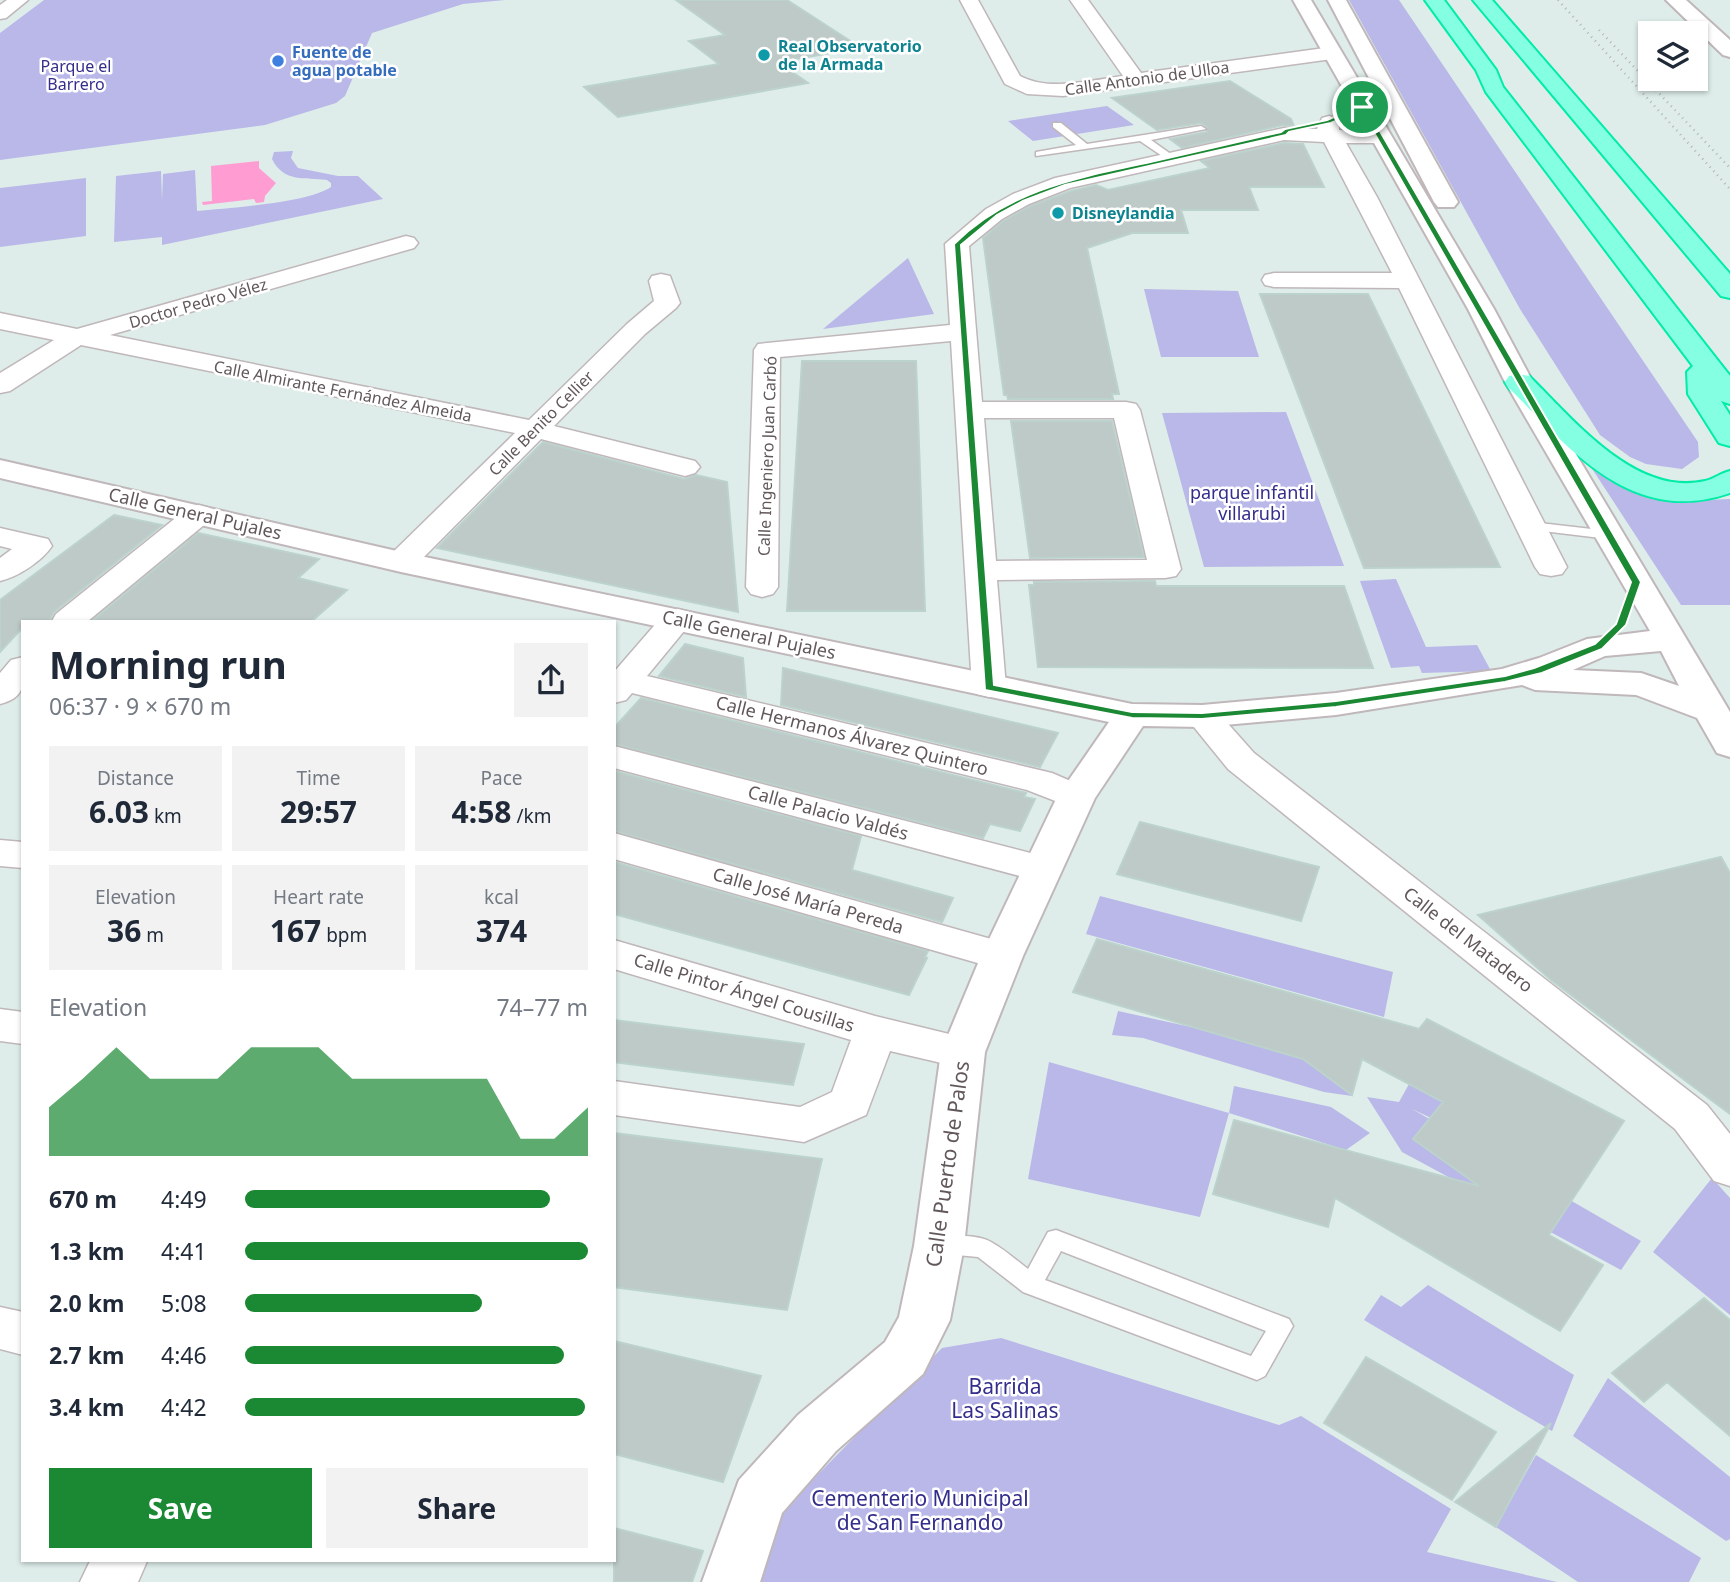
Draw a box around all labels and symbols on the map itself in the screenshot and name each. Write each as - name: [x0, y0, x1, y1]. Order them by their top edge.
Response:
- place label: Real Observatorio de la Armada: [778, 35, 922, 75]
- place label: Fuente de agua potable: [292, 41, 397, 81]
- marker: Real Observatorio de la Armada: [756, 47, 772, 63]
- marker: Fuente de agua potable: [270, 53, 286, 69]
- park label: Parque el Barrero: [40, 55, 112, 95]
- street label: Calle Antonio de Ulloa: [1063, 56, 1231, 100]
- pin: [1332, 77, 1392, 137]
- place label: Disneylandia: [1072, 202, 1175, 224]
- marker: Disneylandia: [1050, 205, 1066, 221]
- street label: Doctor Pedro Vélez: [126, 273, 270, 333]
- street label: Calle Almirante Fernández Almeida: [212, 355, 474, 427]
- street label: Calle Ingeniero Juan Carbó: [753, 355, 781, 557]
- street label: Calle Benito Cellier: [483, 365, 599, 481]
- park label: parque infantil villarubi: [1190, 480, 1314, 525]
- street label: Calle General Pujales: [106, 481, 284, 545]
- street label: Calle General Pujales: [660, 604, 838, 664]
- street label: Calle Hermanos Álvarez Quintero: [714, 690, 991, 781]
- street label: Calle Palacio Valdés: [745, 779, 911, 845]
- street label: Calle José María Pereda: [710, 861, 907, 939]
- street label: Calle del Matadero: [1399, 881, 1538, 997]
- street label: Calle Pintor Ángel Cousillas: [631, 947, 858, 1037]
- street label: Calle Puerto de Palos: [919, 1059, 975, 1269]
- park label: Barrida Las Salinas: [951, 1372, 1059, 1424]
- park label: Cementerio Municipal de San Fernando: [811, 1484, 1029, 1536]

